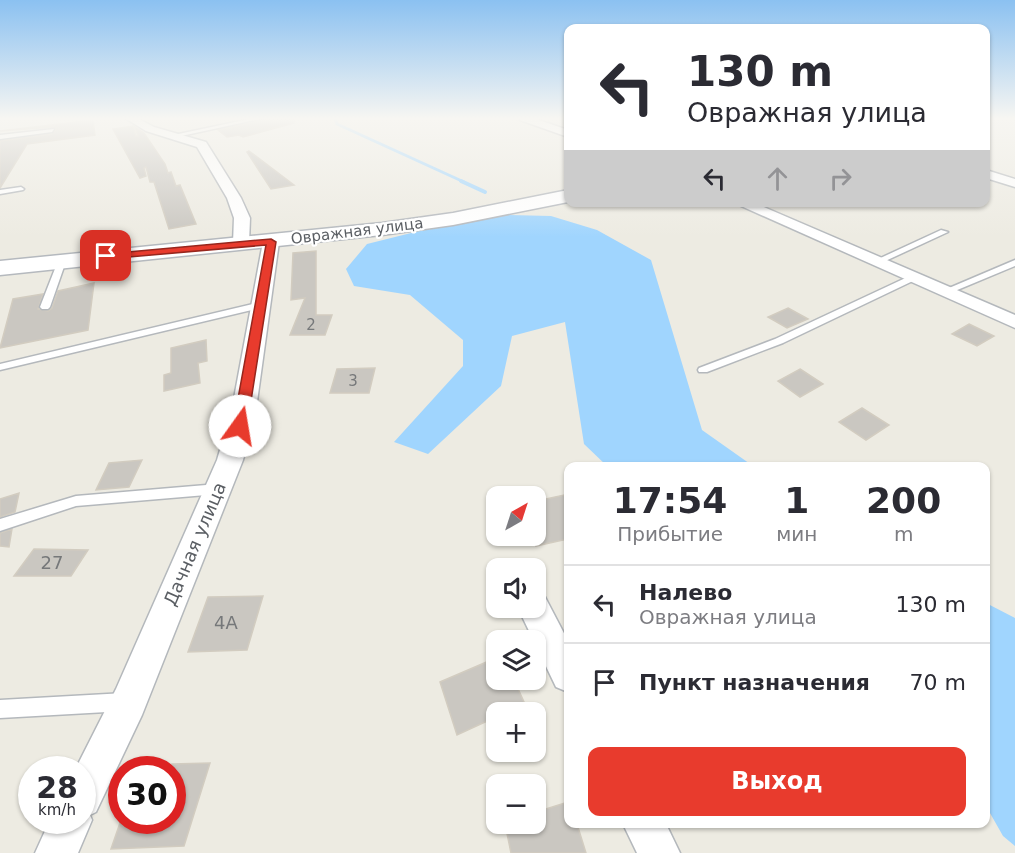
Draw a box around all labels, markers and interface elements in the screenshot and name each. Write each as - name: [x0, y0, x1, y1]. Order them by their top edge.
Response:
- text: 130 m: [687, 47, 833, 96]
- icon: left: [588, 48, 666, 126]
- text: Овражная улица: [687, 97, 927, 128]
- icon: left: [698, 162, 731, 195]
- icon: ahead: [761, 162, 794, 195]
- icon: right: [824, 162, 857, 195]
- street label: Овражная улица: [290, 214, 424, 248]
- pin: [80, 230, 131, 281]
- icon: arrive: [89, 239, 122, 272]
- house number: 2: [306, 316, 316, 334]
- house number: 3: [348, 372, 358, 390]
- position arrow: [208, 394, 272, 458]
- street label: Дачная улица: [159, 479, 230, 609]
- text: 17:54: [613, 480, 727, 521]
- text: 1: [784, 480, 809, 521]
- text: 200: [866, 480, 941, 521]
- north arrow: [486, 486, 546, 546]
- map controls: [486, 486, 546, 834]
- text: Прибытие: [617, 522, 723, 546]
- text: мин: [776, 522, 817, 546]
- text: m: [894, 522, 913, 546]
- house number: 27: [41, 552, 63, 573]
- button: sound: [486, 558, 546, 618]
- text: Налево: [639, 580, 732, 605]
- icon: left: [588, 588, 621, 621]
- text: 130 m: [896, 592, 966, 617]
- text: Овражная улица: [639, 605, 817, 629]
- house number: 4А: [214, 612, 239, 633]
- button: layers: [486, 630, 546, 690]
- icon: arrive: [588, 666, 621, 699]
- text: Пункт назначения: [639, 670, 870, 695]
- text: 70 m: [910, 670, 966, 695]
- button: +: [486, 702, 546, 762]
- button: Выход: [588, 747, 966, 816]
- speed limit sign: 30: [108, 756, 186, 834]
- text: 28: [36, 770, 78, 805]
- button: −: [486, 774, 546, 834]
- text: km/h: [38, 801, 76, 819]

